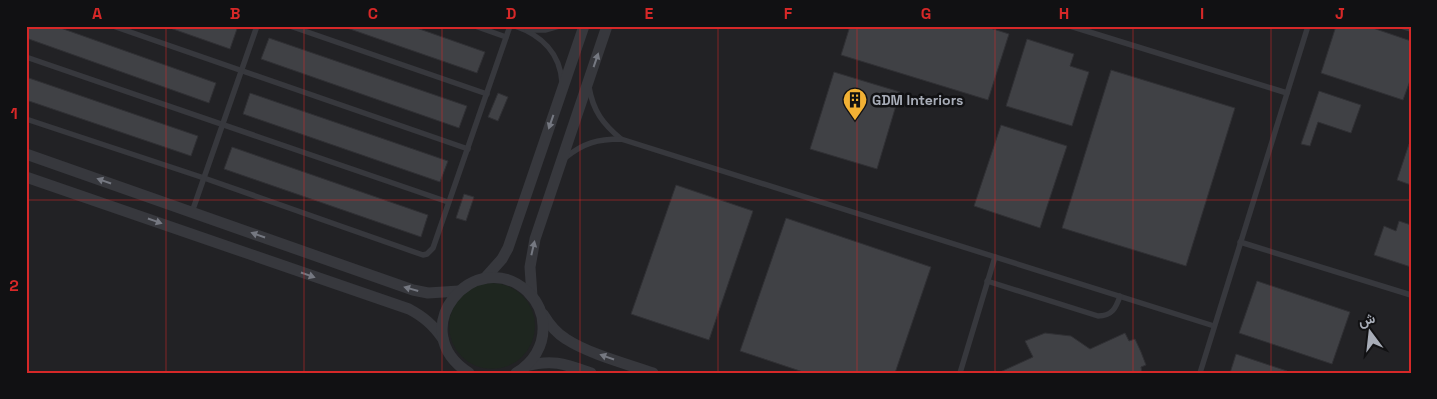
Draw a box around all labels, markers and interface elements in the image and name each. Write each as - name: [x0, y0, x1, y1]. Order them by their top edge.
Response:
- text: A: [92, 3, 102, 24]
- text: B: [230, 3, 240, 24]
- text: C: [368, 3, 378, 24]
- text: D: [506, 3, 516, 24]
- text: E: [645, 3, 654, 24]
- text: F: [784, 3, 793, 24]
- text: G: [921, 3, 931, 24]
- text: H: [1059, 3, 1069, 24]
- text: I: [1200, 3, 1204, 24]
- text: J: [1335, 3, 1345, 24]
- one-way arrow: [593, 53, 600, 68]
- building icon: GDM Interiors: [842, 87, 868, 121]
- place label: GDM Interiors: [872, 91, 963, 109]
- text: 1: [10, 103, 18, 124]
- one-way arrow: [547, 115, 555, 130]
- one-way arrow: [97, 177, 112, 185]
- one-way arrow: [148, 218, 163, 226]
- one-way arrow: [250, 231, 265, 239]
- one-way arrow: [529, 240, 537, 255]
- one-way arrow: [301, 272, 316, 279]
- text: 2: [9, 275, 19, 296]
- one-way arrow: [403, 285, 419, 293]
- north arrow: [1344, 306, 1394, 356]
- text: ش: [1356, 309, 1377, 330]
- one-way arrow: [599, 353, 614, 361]

